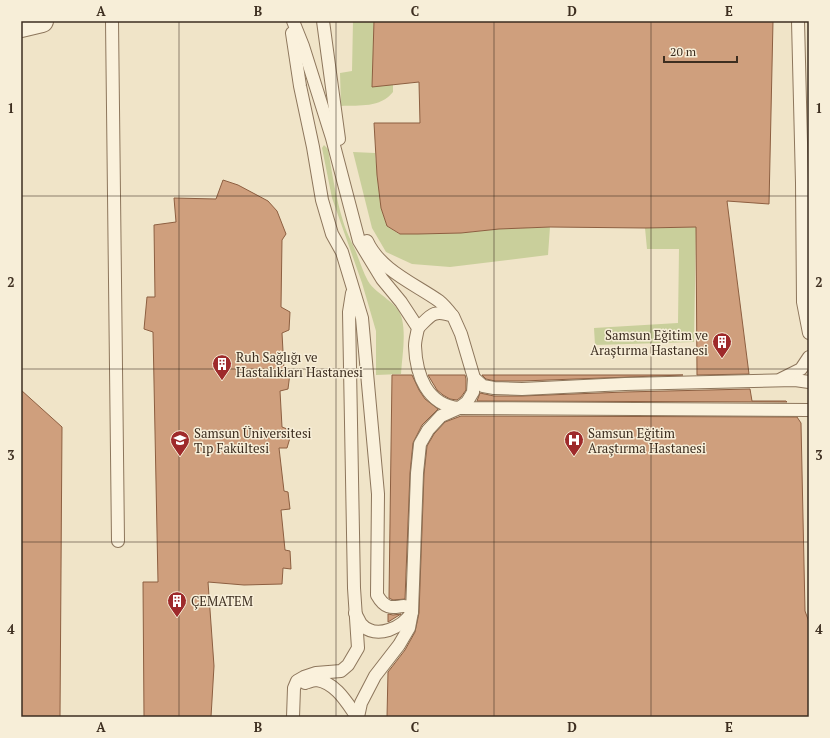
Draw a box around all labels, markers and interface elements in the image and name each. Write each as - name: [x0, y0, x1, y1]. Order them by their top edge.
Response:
- text: A: [96, 2, 106, 20]
- text: B: [254, 2, 262, 20]
- text: C: [411, 2, 419, 20]
- text: D: [567, 2, 577, 20]
- text: E: [725, 2, 733, 20]
- scale bar: [664, 38, 737, 64]
- text: 20 m: [670, 44, 697, 59]
- text: 1: [7, 99, 15, 117]
- text: 1: [815, 99, 823, 117]
- text: 2: [7, 273, 15, 291]
- text: 2: [815, 273, 823, 291]
- place label: Samsun Eğitim ve Araştırma Hastanesi: [590, 326, 708, 359]
- building icon: Samsun Eğitim ve Araştırma Hastanesi: [711, 331, 733, 359]
- place label: Ruh Sağlığı ve Hastalıkları Hastanesi: [236, 348, 363, 381]
- building icon: Ruh Sağlığı ve Hastalıkları Hastanesi: [211, 353, 233, 381]
- place label: Samsun Üniversitesi Tıp Fakültesi: [194, 424, 312, 457]
- place label: Samsun Eğitim Araştırma Hastanesi: [588, 424, 706, 457]
- school or university icon: Samsun Üniversitesi Tıp Fakültesi: [169, 429, 191, 457]
- hospital icon: Samsun Eğitim Araştırma Hastanesi: [563, 429, 585, 457]
- text: 3: [7, 446, 15, 464]
- text: 3: [815, 446, 823, 464]
- building icon: ÇEMATEM: [166, 590, 188, 618]
- place label: ÇEMATEM: [191, 592, 253, 610]
- text: 4: [7, 620, 15, 638]
- text: 4: [815, 620, 823, 638]
- text: A: [96, 718, 106, 736]
- text: B: [254, 718, 262, 736]
- text: C: [411, 718, 419, 736]
- text: D: [567, 718, 577, 736]
- text: E: [725, 718, 733, 736]

